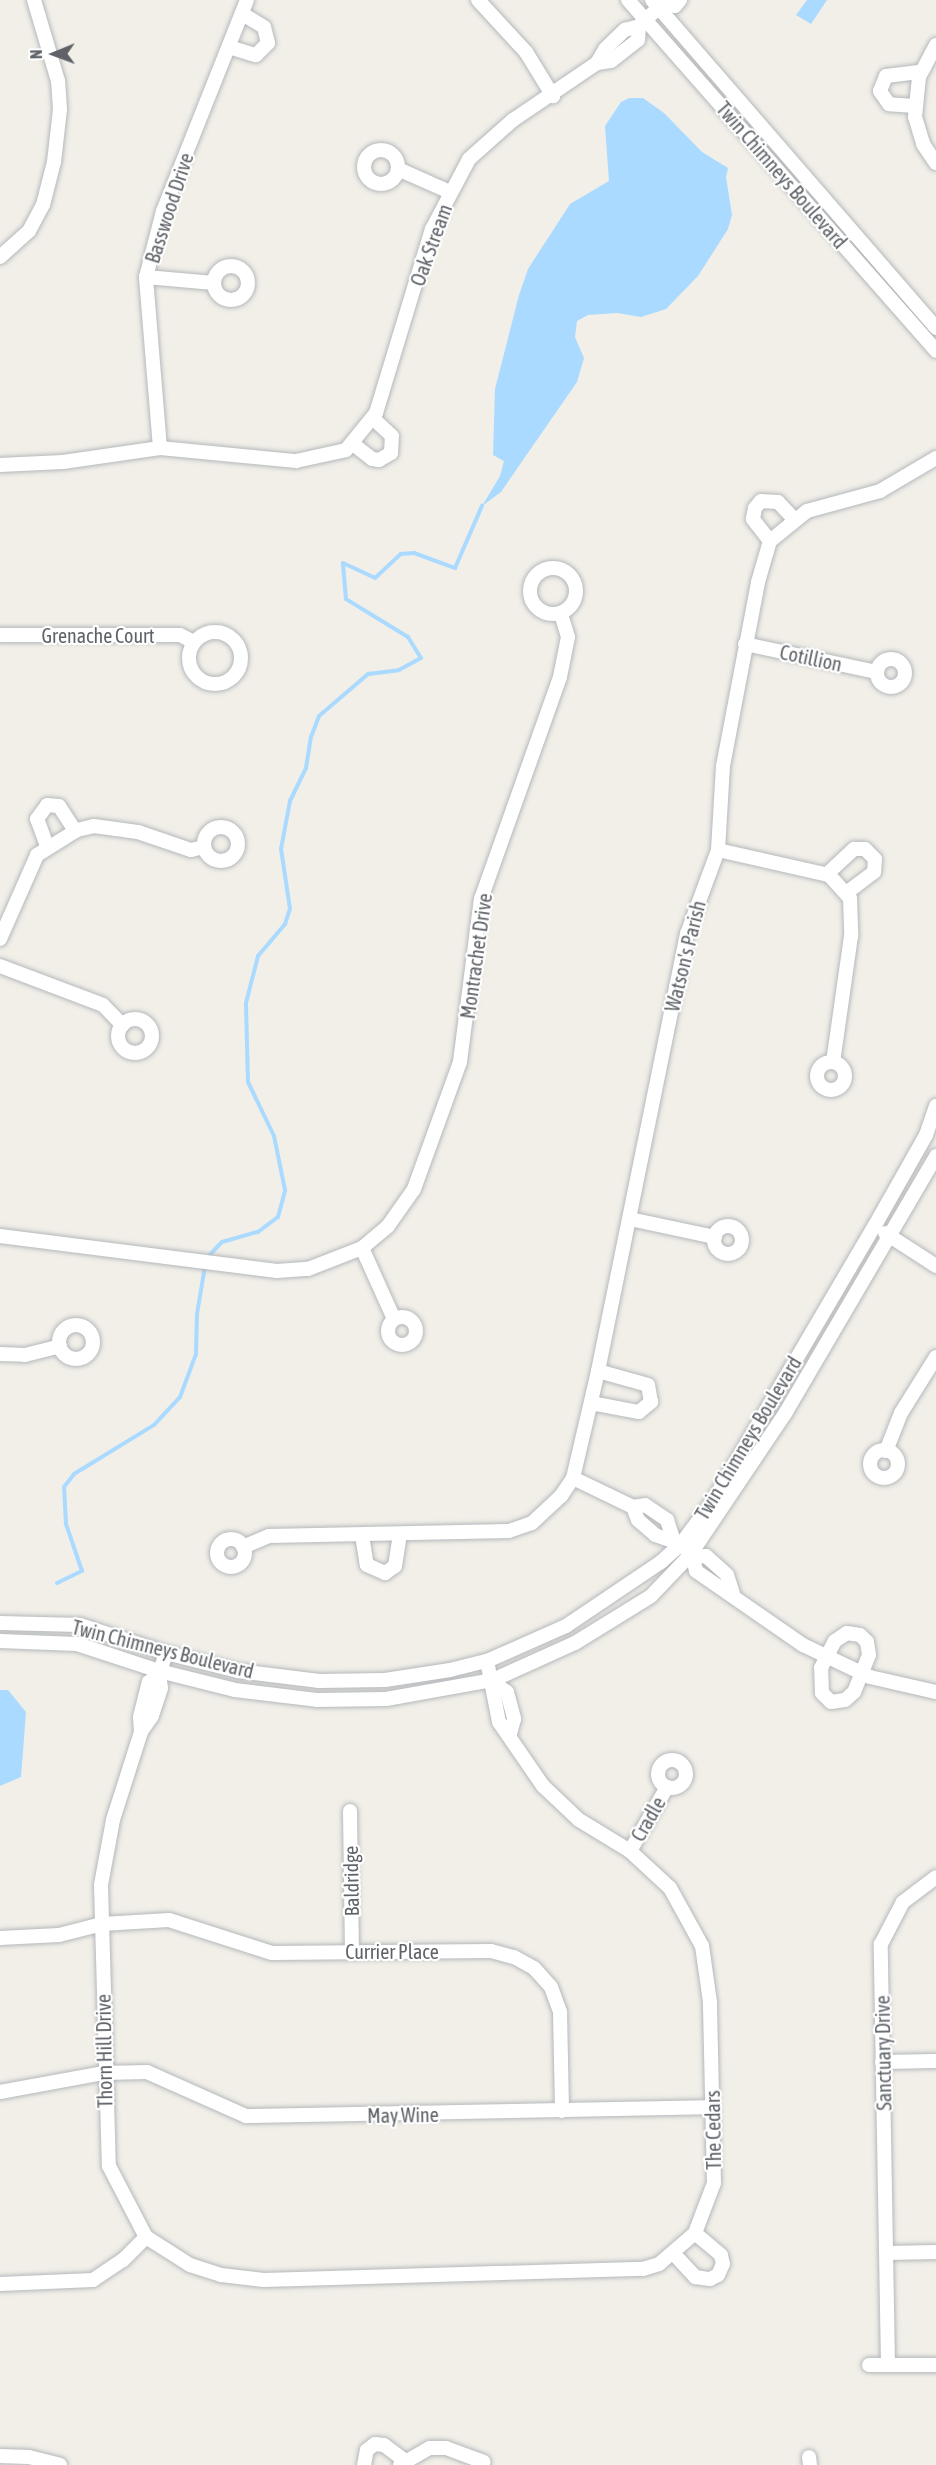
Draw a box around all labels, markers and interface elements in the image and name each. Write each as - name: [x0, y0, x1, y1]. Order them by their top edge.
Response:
- north arrow: [24, 24, 84, 84]
- text: N: [27, 49, 45, 59]
- street label: Twin Chimneys Boulevard: [712, 97, 852, 253]
- street label: Basswood Drive: [140, 150, 198, 266]
- street label: Oak Stream: [405, 201, 457, 289]
- street label: Grenache Court: [41, 623, 155, 647]
- street label: Cotillion: [778, 640, 844, 676]
- street label: Montrachet Drive: [455, 892, 497, 1020]
- street label: Watson's Parish: [660, 898, 710, 1014]
- street label: Twin Chimneys Boulevard: [690, 1352, 806, 1524]
- street label: Twin Chimneys Boulevard: [70, 1615, 256, 1683]
- street label: Cradle: [626, 1792, 670, 1846]
- street label: Baldridge: [338, 1845, 364, 1917]
- street label: Currier Place: [345, 1939, 439, 1963]
- street label: Thorn Hill Drive: [91, 1994, 117, 2108]
- street label: Sanctuary Drive: [870, 1995, 896, 2111]
- street label: The Cedars: [700, 2090, 726, 2170]
- street label: May Wine: [367, 2102, 439, 2128]

